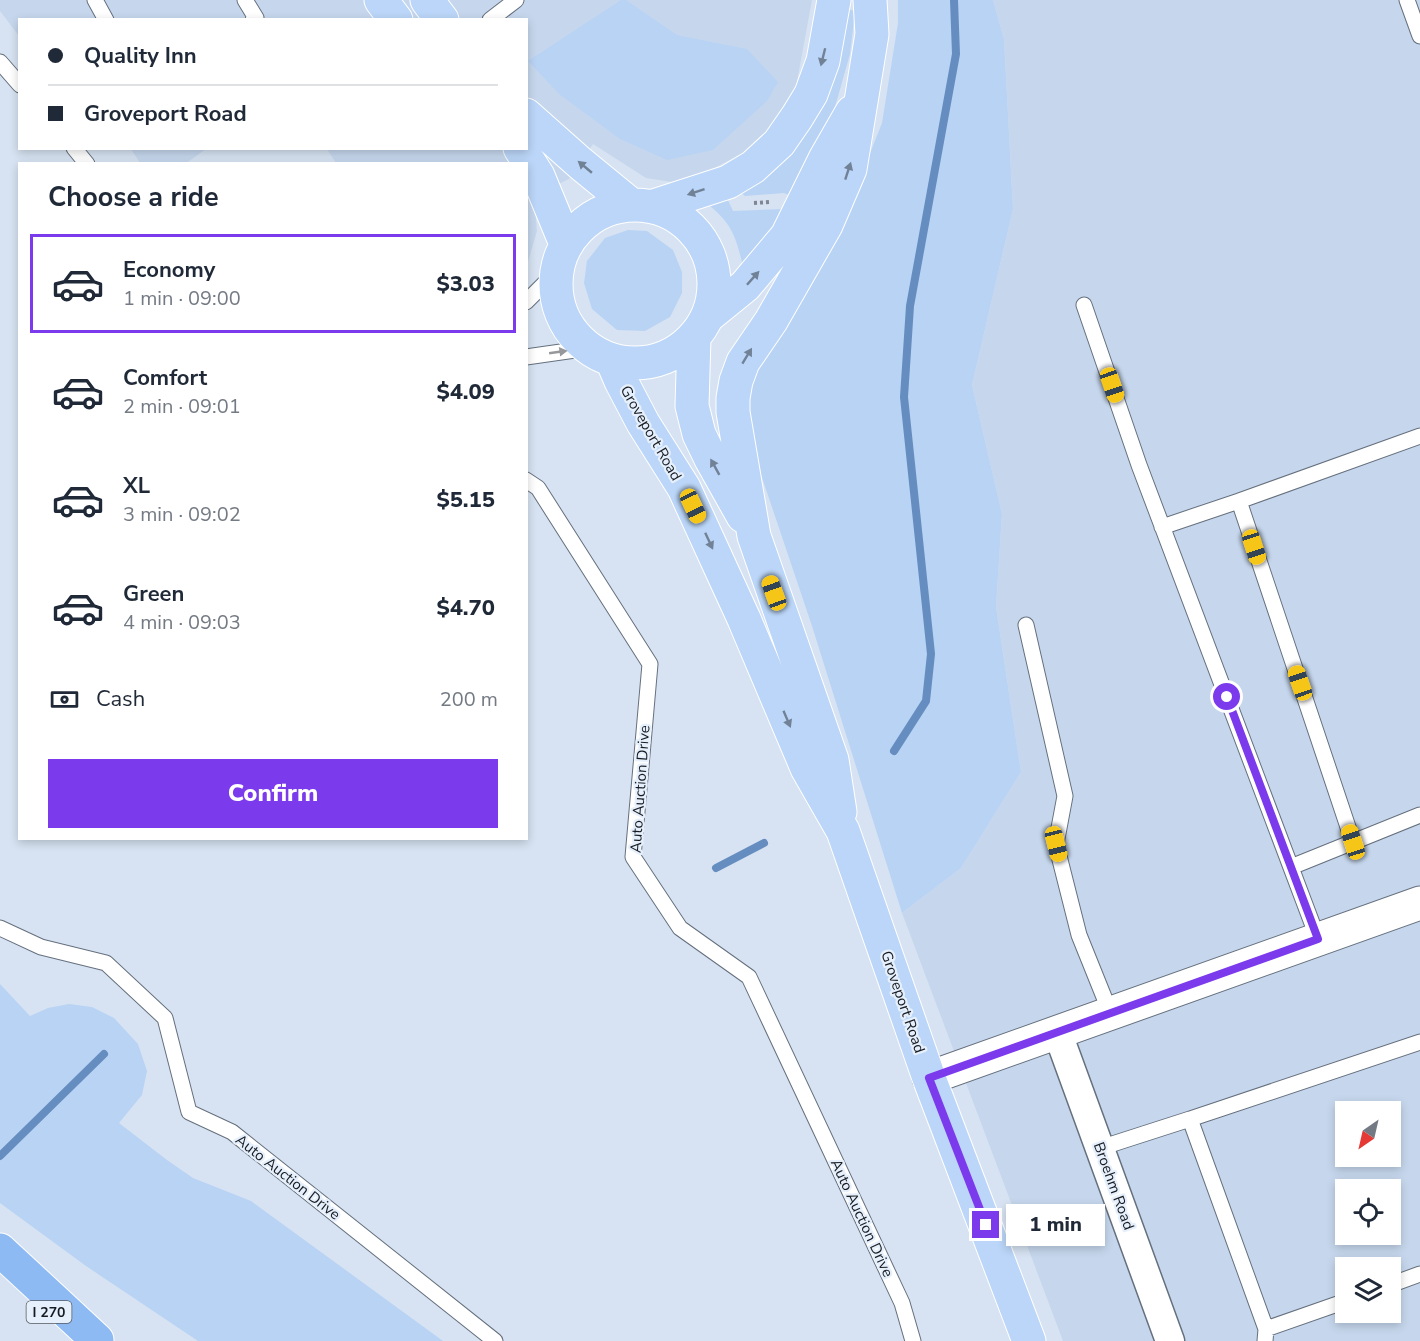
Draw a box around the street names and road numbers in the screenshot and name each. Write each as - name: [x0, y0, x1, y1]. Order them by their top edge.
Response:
- street label: Groveport Road: [616, 382, 686, 484]
- street label: Auto Auction Drive: [626, 724, 654, 854]
- street label: Groveport Road: [876, 948, 930, 1056]
- street label: Auto Auction Drive: [231, 1130, 345, 1224]
- street label: Broehm Road: [1089, 1139, 1139, 1233]
- street label: Auto Auction Drive: [826, 1156, 898, 1280]
- road number: I 270: [26, 1301, 72, 1323]

